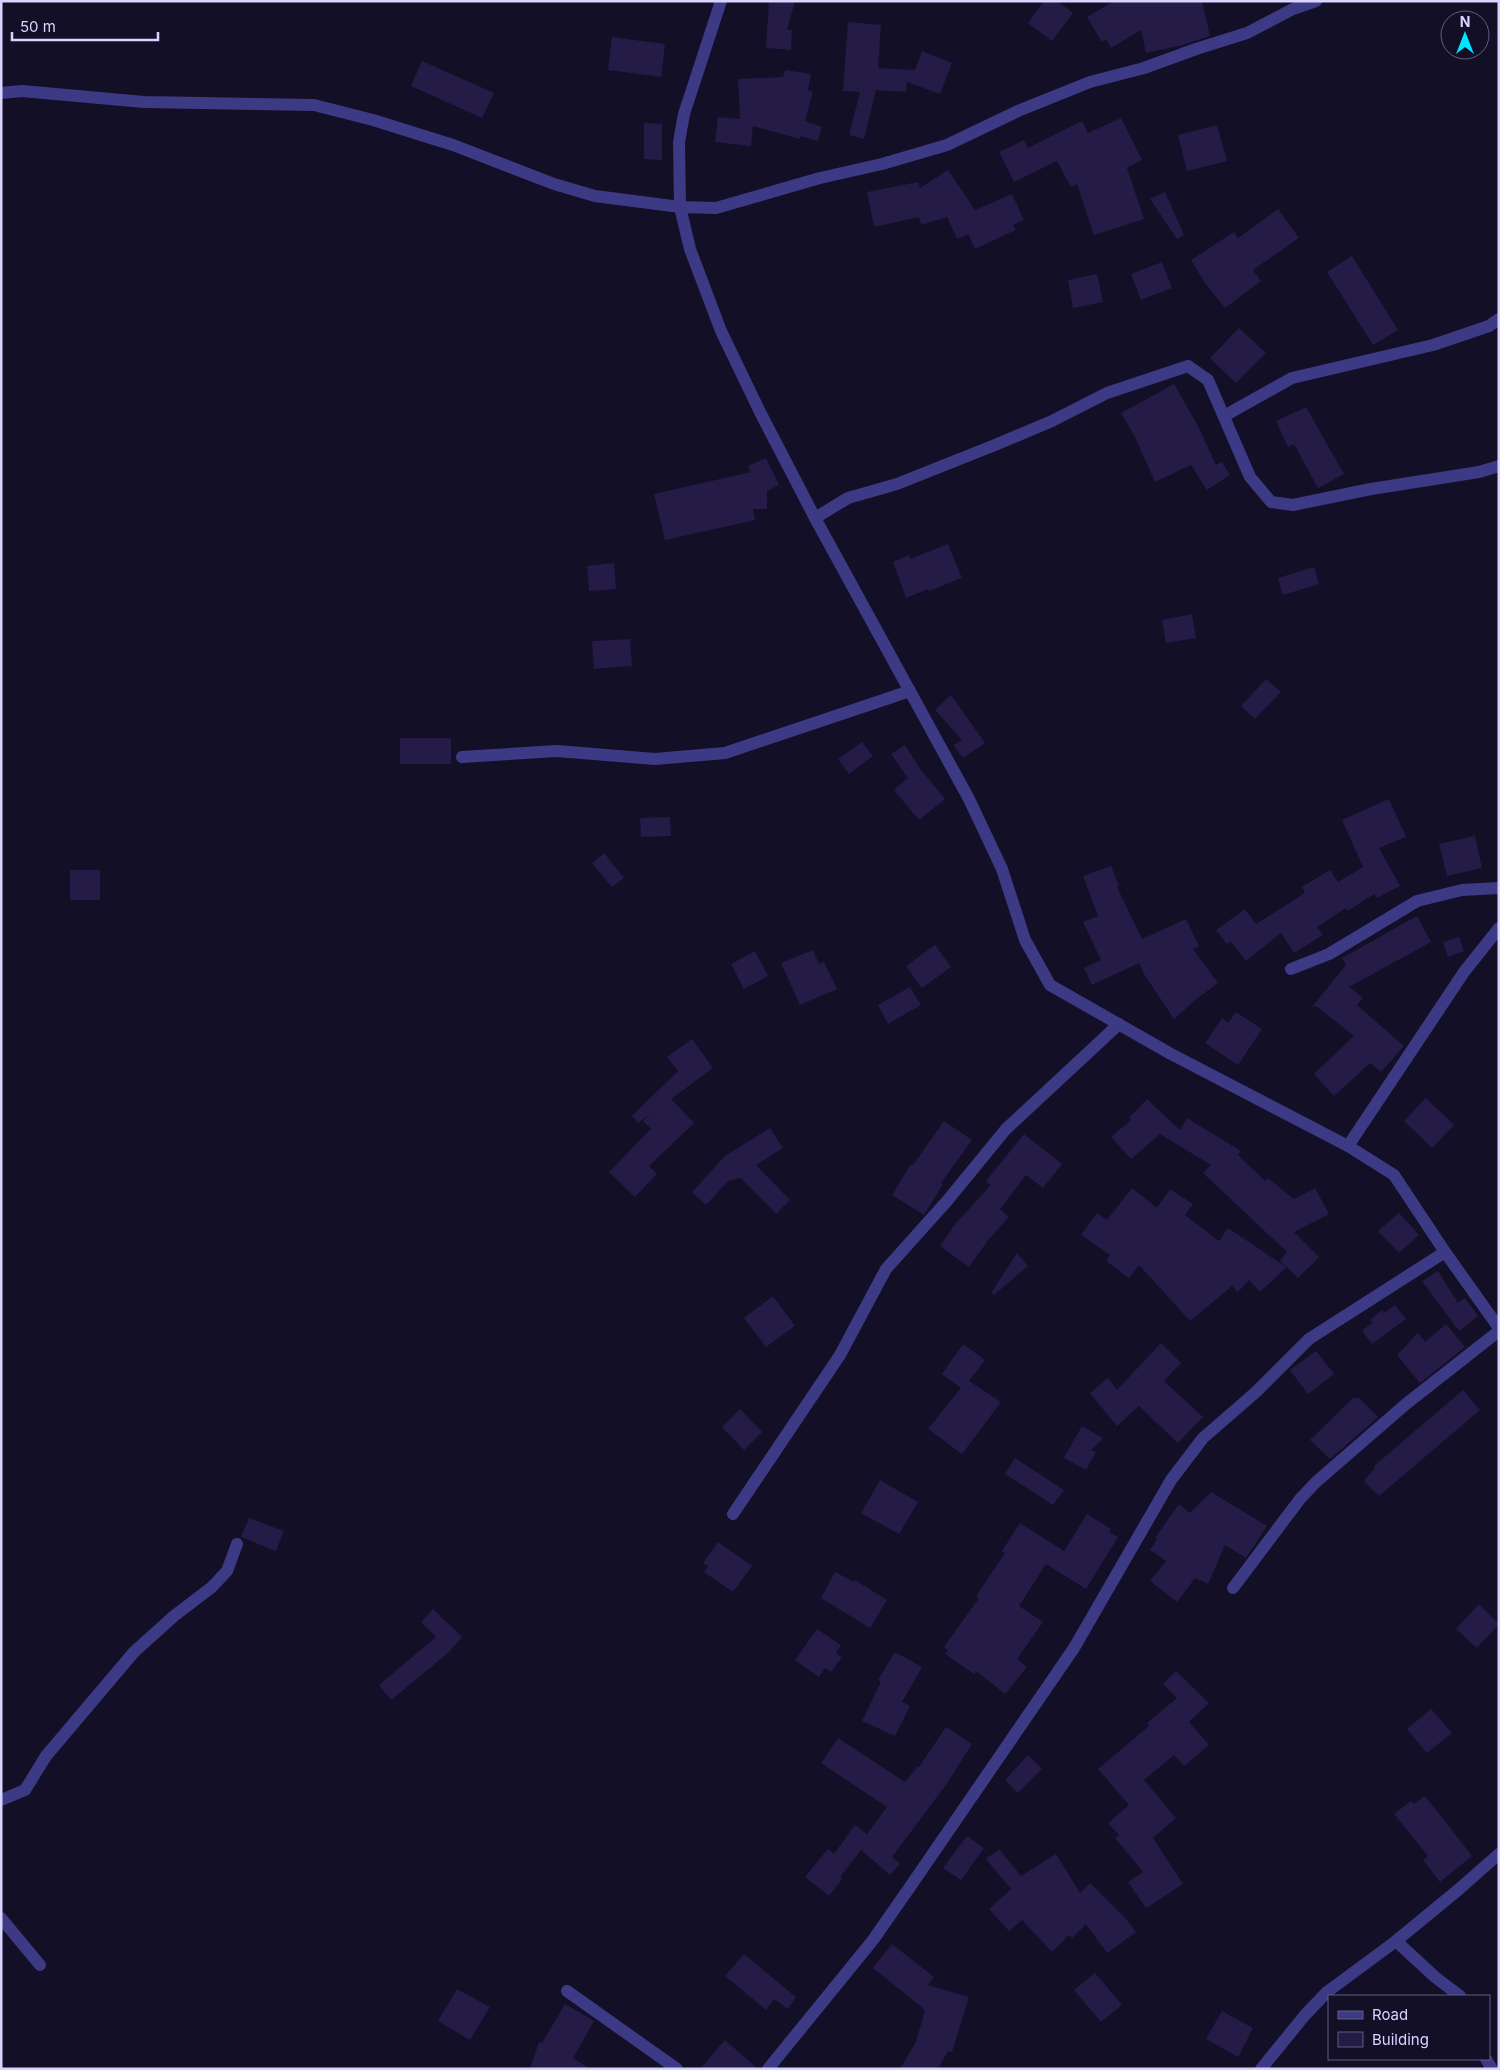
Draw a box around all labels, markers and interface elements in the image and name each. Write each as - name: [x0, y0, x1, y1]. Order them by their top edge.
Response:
- scale bar: [12, 10, 159, 42]
- north arrow: [1440, 10, 1490, 60]
- text: N: [1460, 13, 1470, 30]
- text: 50 m: [20, 17, 56, 36]
- legend: [1328, 1995, 1490, 2060]
- text: Road: [1372, 2005, 1408, 2024]
- text: Building: [1372, 2030, 1429, 2049]

